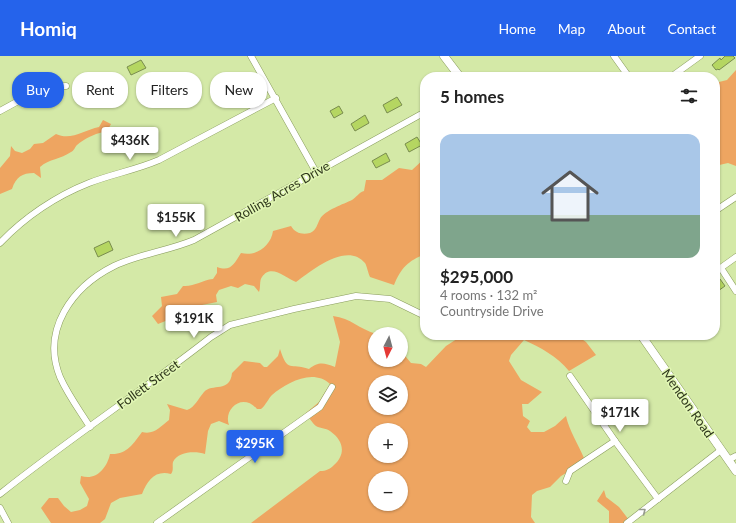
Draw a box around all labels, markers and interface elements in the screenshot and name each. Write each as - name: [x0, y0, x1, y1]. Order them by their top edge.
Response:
- text: Homiq: [20, 17, 77, 40]
- text: Home: [498, 20, 536, 37]
- text: Map: [558, 20, 585, 37]
- text: About: [607, 20, 645, 37]
- text: Contact: [667, 20, 716, 37]
- chip: Buy: [12, 72, 64, 108]
- chip: Rent: [72, 72, 128, 108]
- chip: Filters: [136, 72, 202, 108]
- chip: New: [210, 72, 267, 108]
- icon: filters: [678, 85, 700, 107]
- text: 5 homes: [440, 86, 504, 107]
- pin: $436K: [102, 127, 158, 161]
- text: $436K: [110, 132, 150, 148]
- street label: Rolling Acres Drive: [232, 157, 333, 225]
- icon: home: [534, 160, 606, 232]
- pin: $155K: [148, 204, 204, 238]
- text: $155K: [156, 209, 196, 225]
- text: $295,000: [440, 266, 513, 287]
- text: 4 rooms · 132 m²: [440, 287, 537, 303]
- text: Countryside Drive: [440, 303, 544, 319]
- pin: $191K: [166, 305, 222, 339]
- text: $191K: [174, 310, 214, 326]
- north arrow: [368, 327, 408, 367]
- map controls: [368, 327, 408, 511]
- street label: Follett Street: [114, 356, 183, 412]
- street label: Mendon Road: [658, 366, 718, 440]
- button: layers: [368, 375, 408, 415]
- pin: $171K: [592, 399, 648, 433]
- text: $171K: [600, 404, 640, 420]
- button: +: [368, 423, 408, 463]
- pin: $295K: [227, 430, 283, 464]
- text: $295K: [235, 435, 275, 451]
- button: −: [368, 471, 408, 511]
- one-way arrow: [638, 508, 645, 515]

